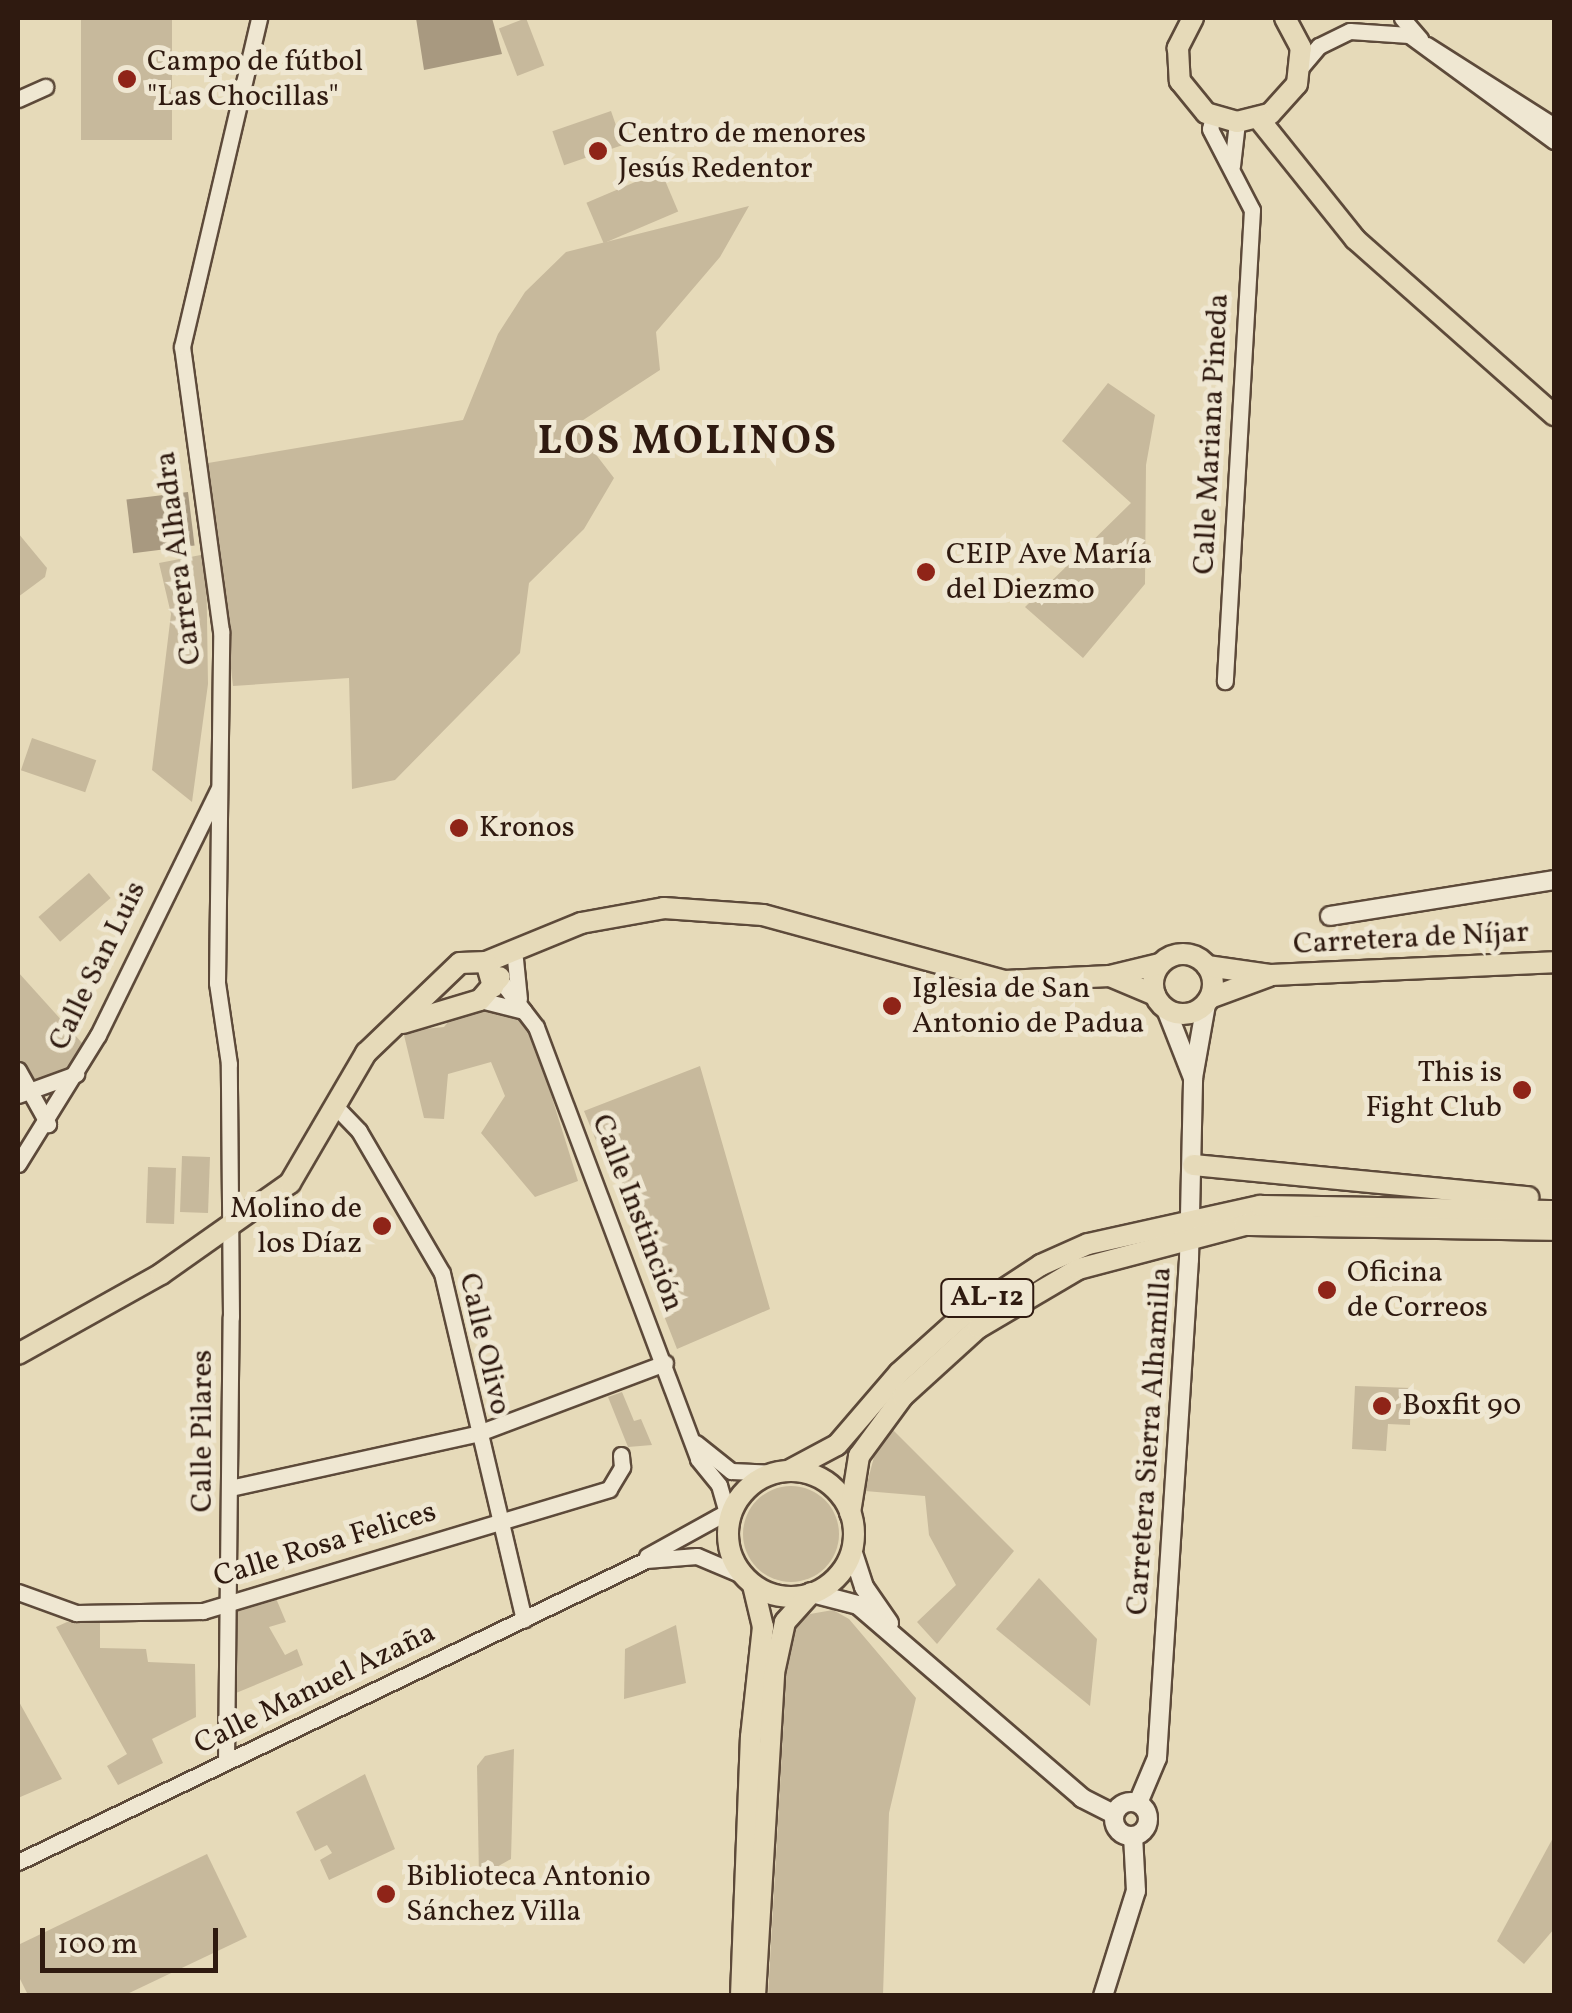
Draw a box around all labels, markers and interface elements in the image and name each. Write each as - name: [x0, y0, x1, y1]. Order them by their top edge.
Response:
- place label: Campo de fútbol "Las Chocillas": [147, 44, 363, 114]
- marker: Campo de fútbol "Las Chocillas": [116, 68, 138, 90]
- place label: Centro de menores Jesús Redentor: [618, 116, 866, 186]
- marker: Centro de menores Jesús Redentor: [587, 140, 609, 162]
- street label: Calle Mariana Pineda: [1187, 293, 1237, 575]
- district label: LOS MOLINOS: [538, 419, 838, 467]
- street label: Carrera Alhadra: [148, 449, 210, 667]
- place label: CEIP Ave María del Diezmo: [946, 537, 1152, 608]
- marker: CEIP Ave María del Diezmo: [915, 561, 937, 583]
- place label: Kronos: [479, 810, 575, 846]
- marker: Kronos: [448, 817, 470, 839]
- street label: Calle San Luis: [42, 876, 154, 1056]
- street label: Carretera de Níjar: [1292, 915, 1530, 963]
- place label: Iglesia de San Antonio de Padua: [912, 971, 1144, 1042]
- marker: Iglesia de San Antonio de Padua: [881, 995, 903, 1017]
- place label: This is Fight Club: [1365, 1055, 1502, 1126]
- marker: This is Fight Club: [1511, 1079, 1533, 1101]
- street label: Calle Instinción: [583, 1110, 691, 1316]
- place label: Molino de los Díaz: [230, 1191, 362, 1262]
- marker: Molino de los Díaz: [371, 1215, 393, 1237]
- place label: Oficina de Correos: [1347, 1255, 1488, 1326]
- street label: Carretera Sierra Alhamilla: [1120, 1266, 1180, 1616]
- street label: Calle Olivo: [450, 1270, 518, 1418]
- road number: AL-12: [940, 1275, 1034, 1321]
- marker: Oficina de Correos: [1316, 1279, 1338, 1301]
- street label: Calle Pilares: [185, 1350, 221, 1512]
- place label: Boxfit 90: [1402, 1388, 1521, 1424]
- marker: Boxfit 90: [1371, 1395, 1393, 1417]
- street label: Calle Rosa Felices: [210, 1494, 440, 1596]
- street label: Calle Manuel Azaña: [189, 1615, 441, 1763]
- place label: Biblioteca Antonio Sánchez Villa: [406, 1859, 651, 1930]
- marker: Biblioteca Antonio Sánchez Villa: [375, 1883, 397, 1905]
- scale bar: [45, 1908, 222, 1970]
- text: 100 m: [57, 1924, 138, 1966]

